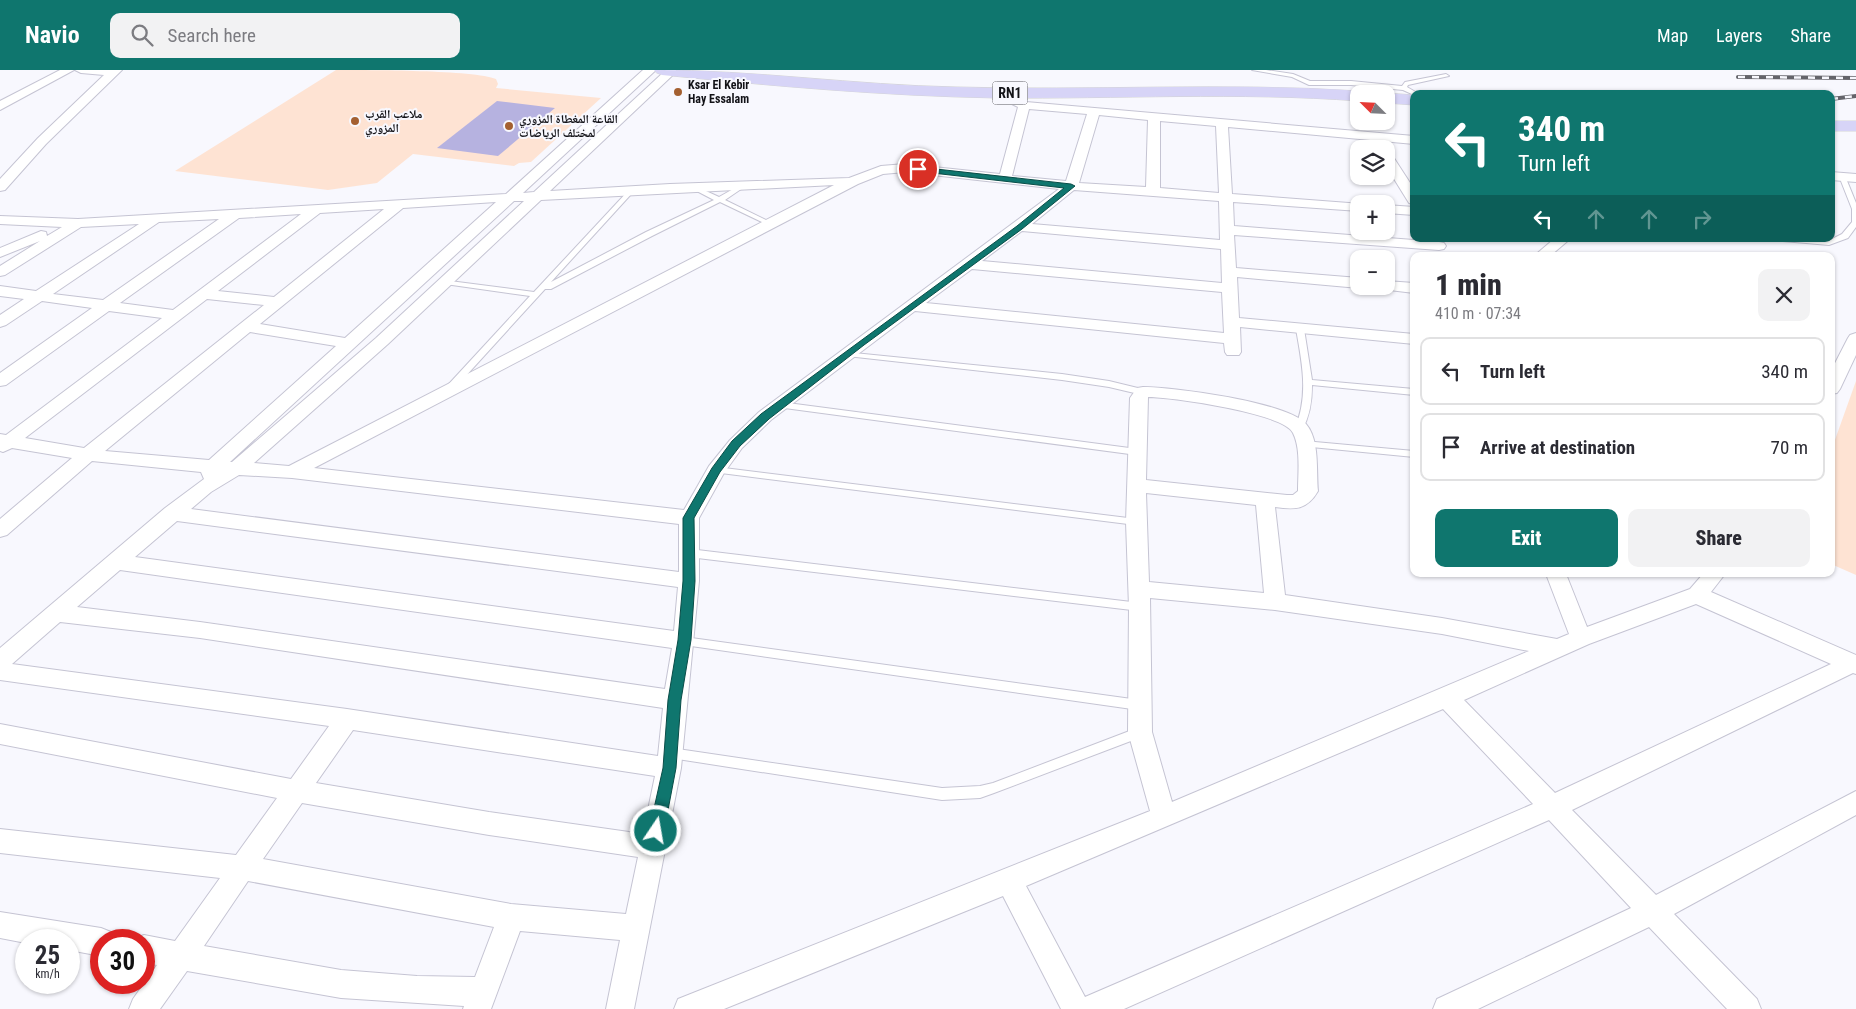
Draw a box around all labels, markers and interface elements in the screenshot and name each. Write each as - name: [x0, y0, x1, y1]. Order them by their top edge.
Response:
- search box: [110, 13, 460, 58]
- text: Navio: [25, 21, 80, 49]
- icon: search: [128, 21, 156, 49]
- text: Search here: [168, 24, 256, 47]
- text: Map: [1657, 25, 1688, 46]
- text: Layers: [1716, 25, 1763, 46]
- text: Share: [1791, 25, 1831, 46]
- place label: Ksar El Kebir Hay Essalam: [688, 78, 749, 106]
- road number: RN1: [992, 82, 1028, 104]
- north arrow: [1350, 85, 1395, 130]
- map controls: [1350, 85, 1395, 295]
- marker: Ksar El Kebir Hay Essalam: [672, 86, 684, 98]
- place label: ملاعب القرب المزوري: [365, 107, 423, 138]
- text: 340 m: [1518, 109, 1605, 150]
- icon: left: [1435, 110, 1500, 175]
- place label: القاعة المغطاة المزوري لمختلف الرياضات: [519, 112, 618, 140]
- marker: ملاعب القرب المزوري: [349, 115, 361, 127]
- marker: القاعة المغطاة المزوري لمختلف الرياضات: [503, 120, 515, 132]
- button: layers: [1350, 140, 1395, 185]
- pin: [897, 148, 939, 190]
- text: Turn left: [1518, 151, 1590, 176]
- icon: arrive: [904, 155, 932, 183]
- button: +: [1350, 195, 1395, 240]
- icon: left: [1529, 205, 1557, 233]
- icon: ahead: [1582, 205, 1610, 233]
- icon: ahead: [1635, 205, 1663, 233]
- icon: right: [1688, 205, 1716, 233]
- button: −: [1350, 250, 1395, 295]
- text: 1 min: [1435, 267, 1502, 302]
- button: close: [1758, 269, 1810, 321]
- text: 410 m · 07:34: [1435, 304, 1521, 323]
- icon: left: [1437, 357, 1465, 385]
- text: Turn left: [1480, 360, 1545, 383]
- text: 340 m: [1761, 360, 1808, 383]
- icon: arrive: [1437, 433, 1465, 461]
- text: Arrive at destination: [1480, 436, 1635, 459]
- text: 70 m: [1771, 436, 1808, 459]
- button: Exit: [1435, 509, 1618, 567]
- button: Share: [1628, 509, 1810, 567]
- position arrow: [629, 804, 681, 856]
- speed limit sign: 30: [90, 929, 155, 994]
- text: 25: [35, 941, 60, 970]
- text: km/h: [35, 967, 60, 981]

